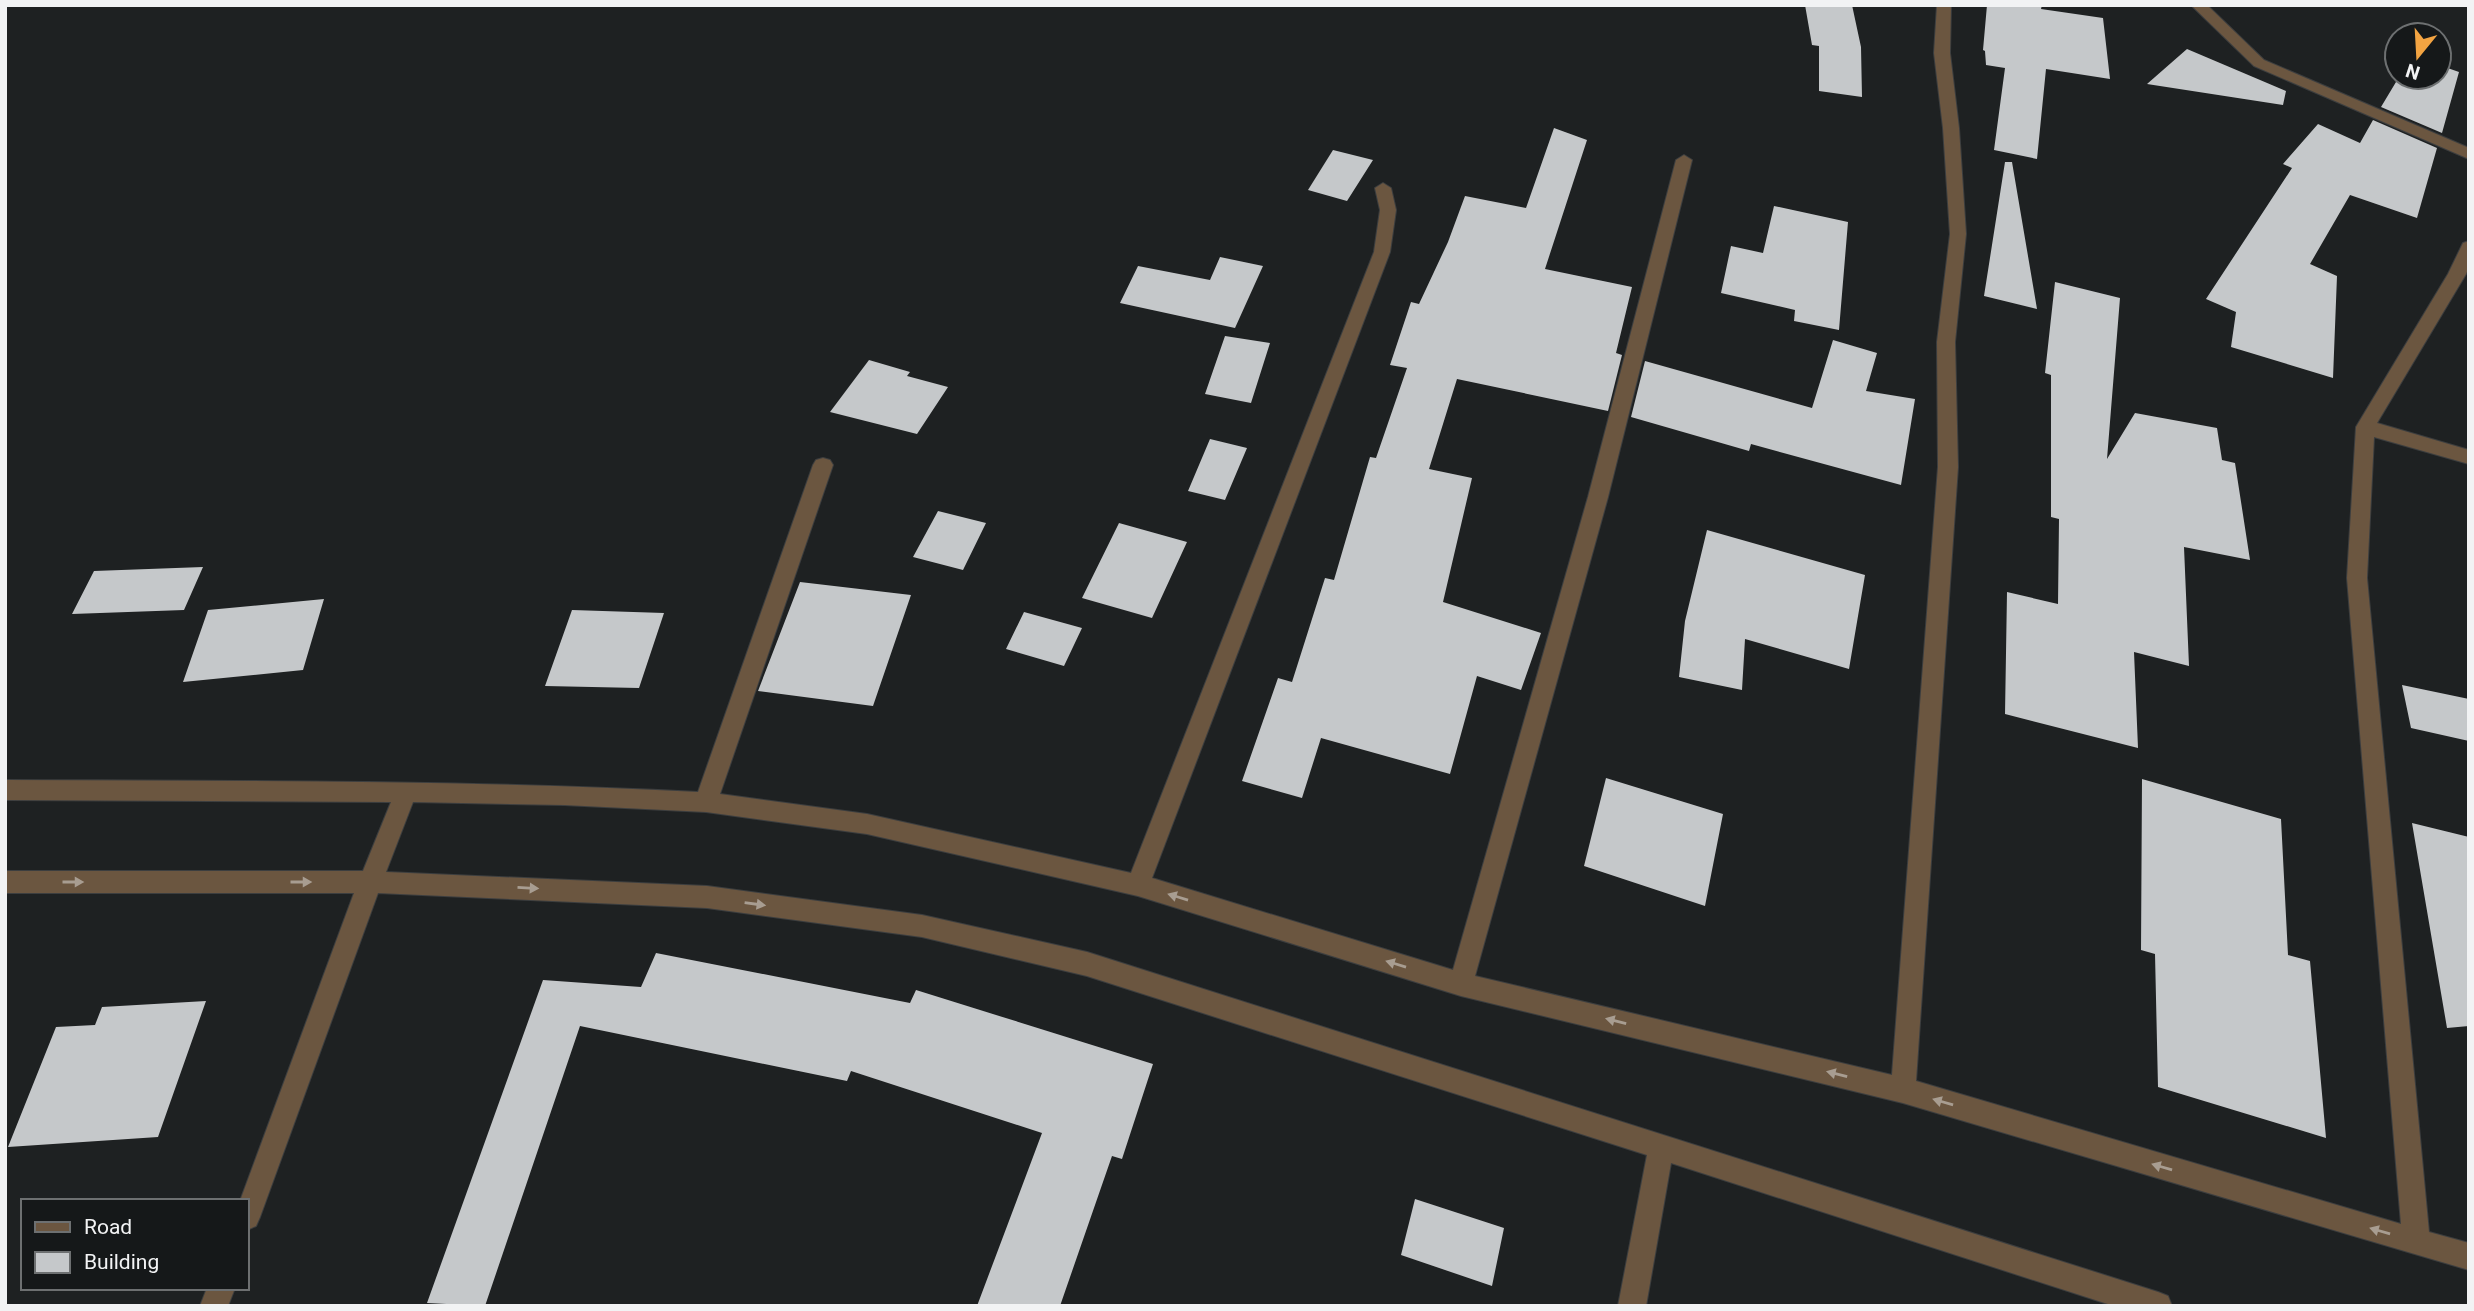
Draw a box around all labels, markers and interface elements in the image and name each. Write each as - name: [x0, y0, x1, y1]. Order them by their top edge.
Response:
- north arrow: [2383, 21, 2453, 91]
- text: N: [2403, 59, 2423, 85]
- one-way arrow: [63, 876, 85, 888]
- one-way arrow: [290, 876, 312, 888]
- one-way arrow: [518, 882, 540, 893]
- one-way arrow: [1168, 891, 1189, 902]
- one-way arrow: [744, 898, 766, 909]
- one-way arrow: [1385, 958, 1406, 968]
- one-way arrow: [1605, 1015, 1627, 1026]
- one-way arrow: [1826, 1069, 1848, 1080]
- one-way arrow: [1933, 1097, 1954, 1107]
- one-way arrow: [2151, 1161, 2172, 1171]
- legend: [21, 1199, 248, 1290]
- text: Road: [84, 1215, 132, 1239]
- one-way arrow: [2369, 1225, 2390, 1235]
- text: Building: [84, 1250, 159, 1274]

